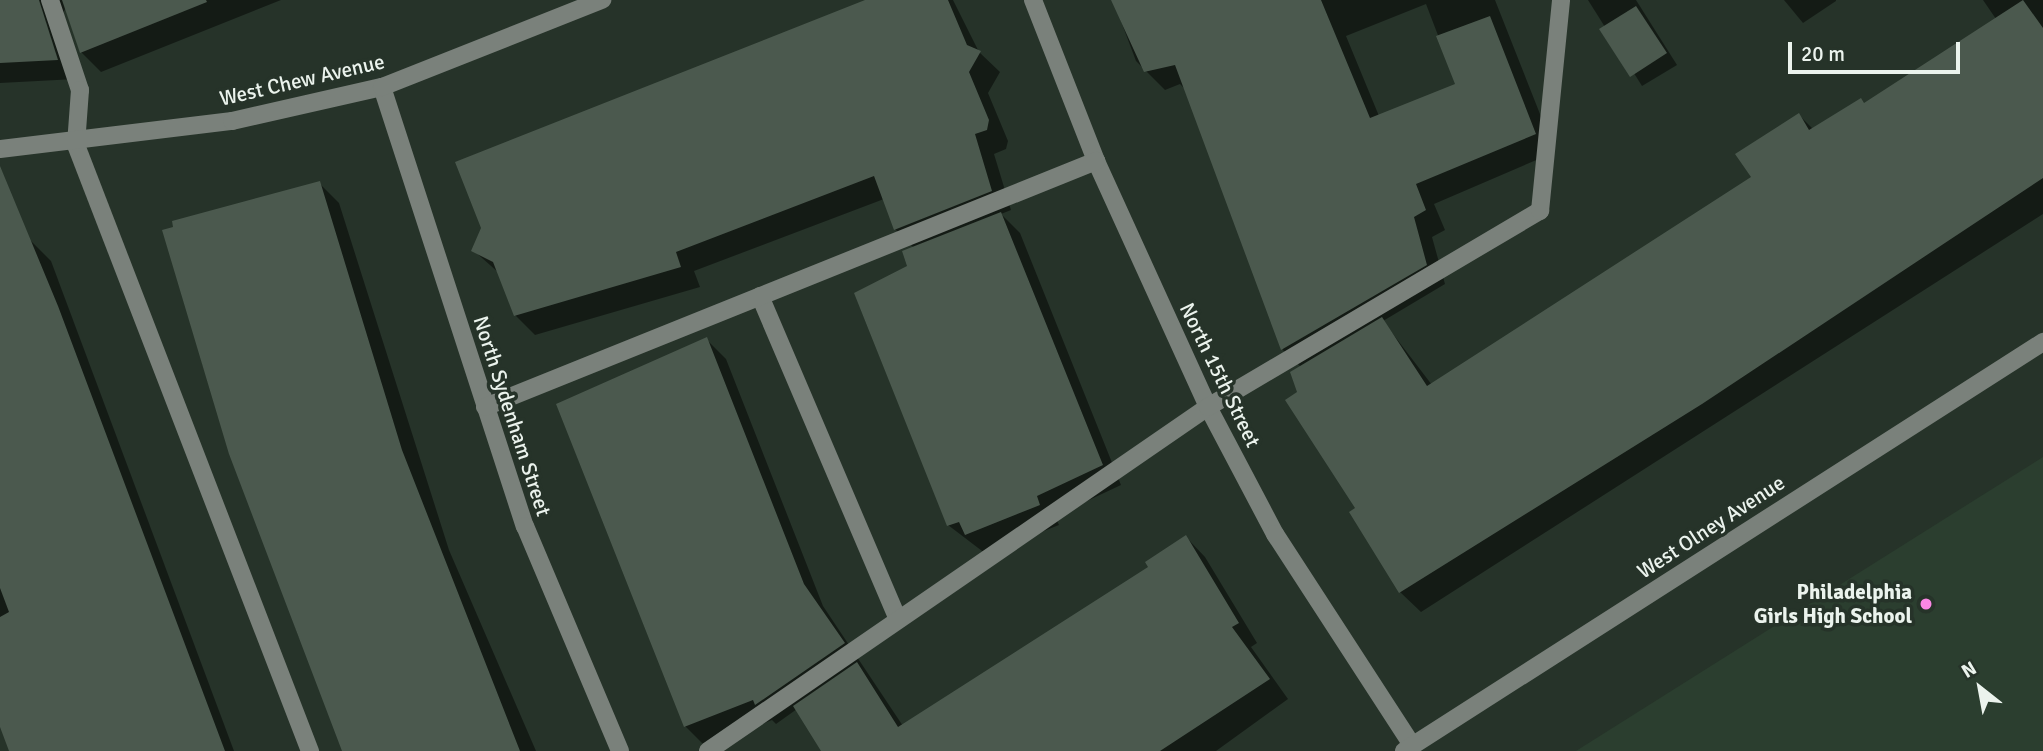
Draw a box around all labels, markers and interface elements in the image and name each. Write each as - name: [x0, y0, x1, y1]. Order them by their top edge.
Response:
- scale bar: [1791, 28, 1962, 72]
- text: 20 m: [1801, 41, 1845, 67]
- street label: West Chew Avenue: [217, 49, 387, 111]
- street label: North 15th Street: [1174, 299, 1266, 451]
- street label: North Sydenham Street: [468, 313, 556, 519]
- street label: West Olney Avenue: [1633, 470, 1789, 584]
- place label: Philadelphia Girls High School: [1754, 579, 1912, 629]
- marker: Philadelphia Girls High School: [1918, 596, 1934, 612]
- north arrow: [1945, 653, 2015, 723]
- text: N: [1957, 656, 1981, 684]

